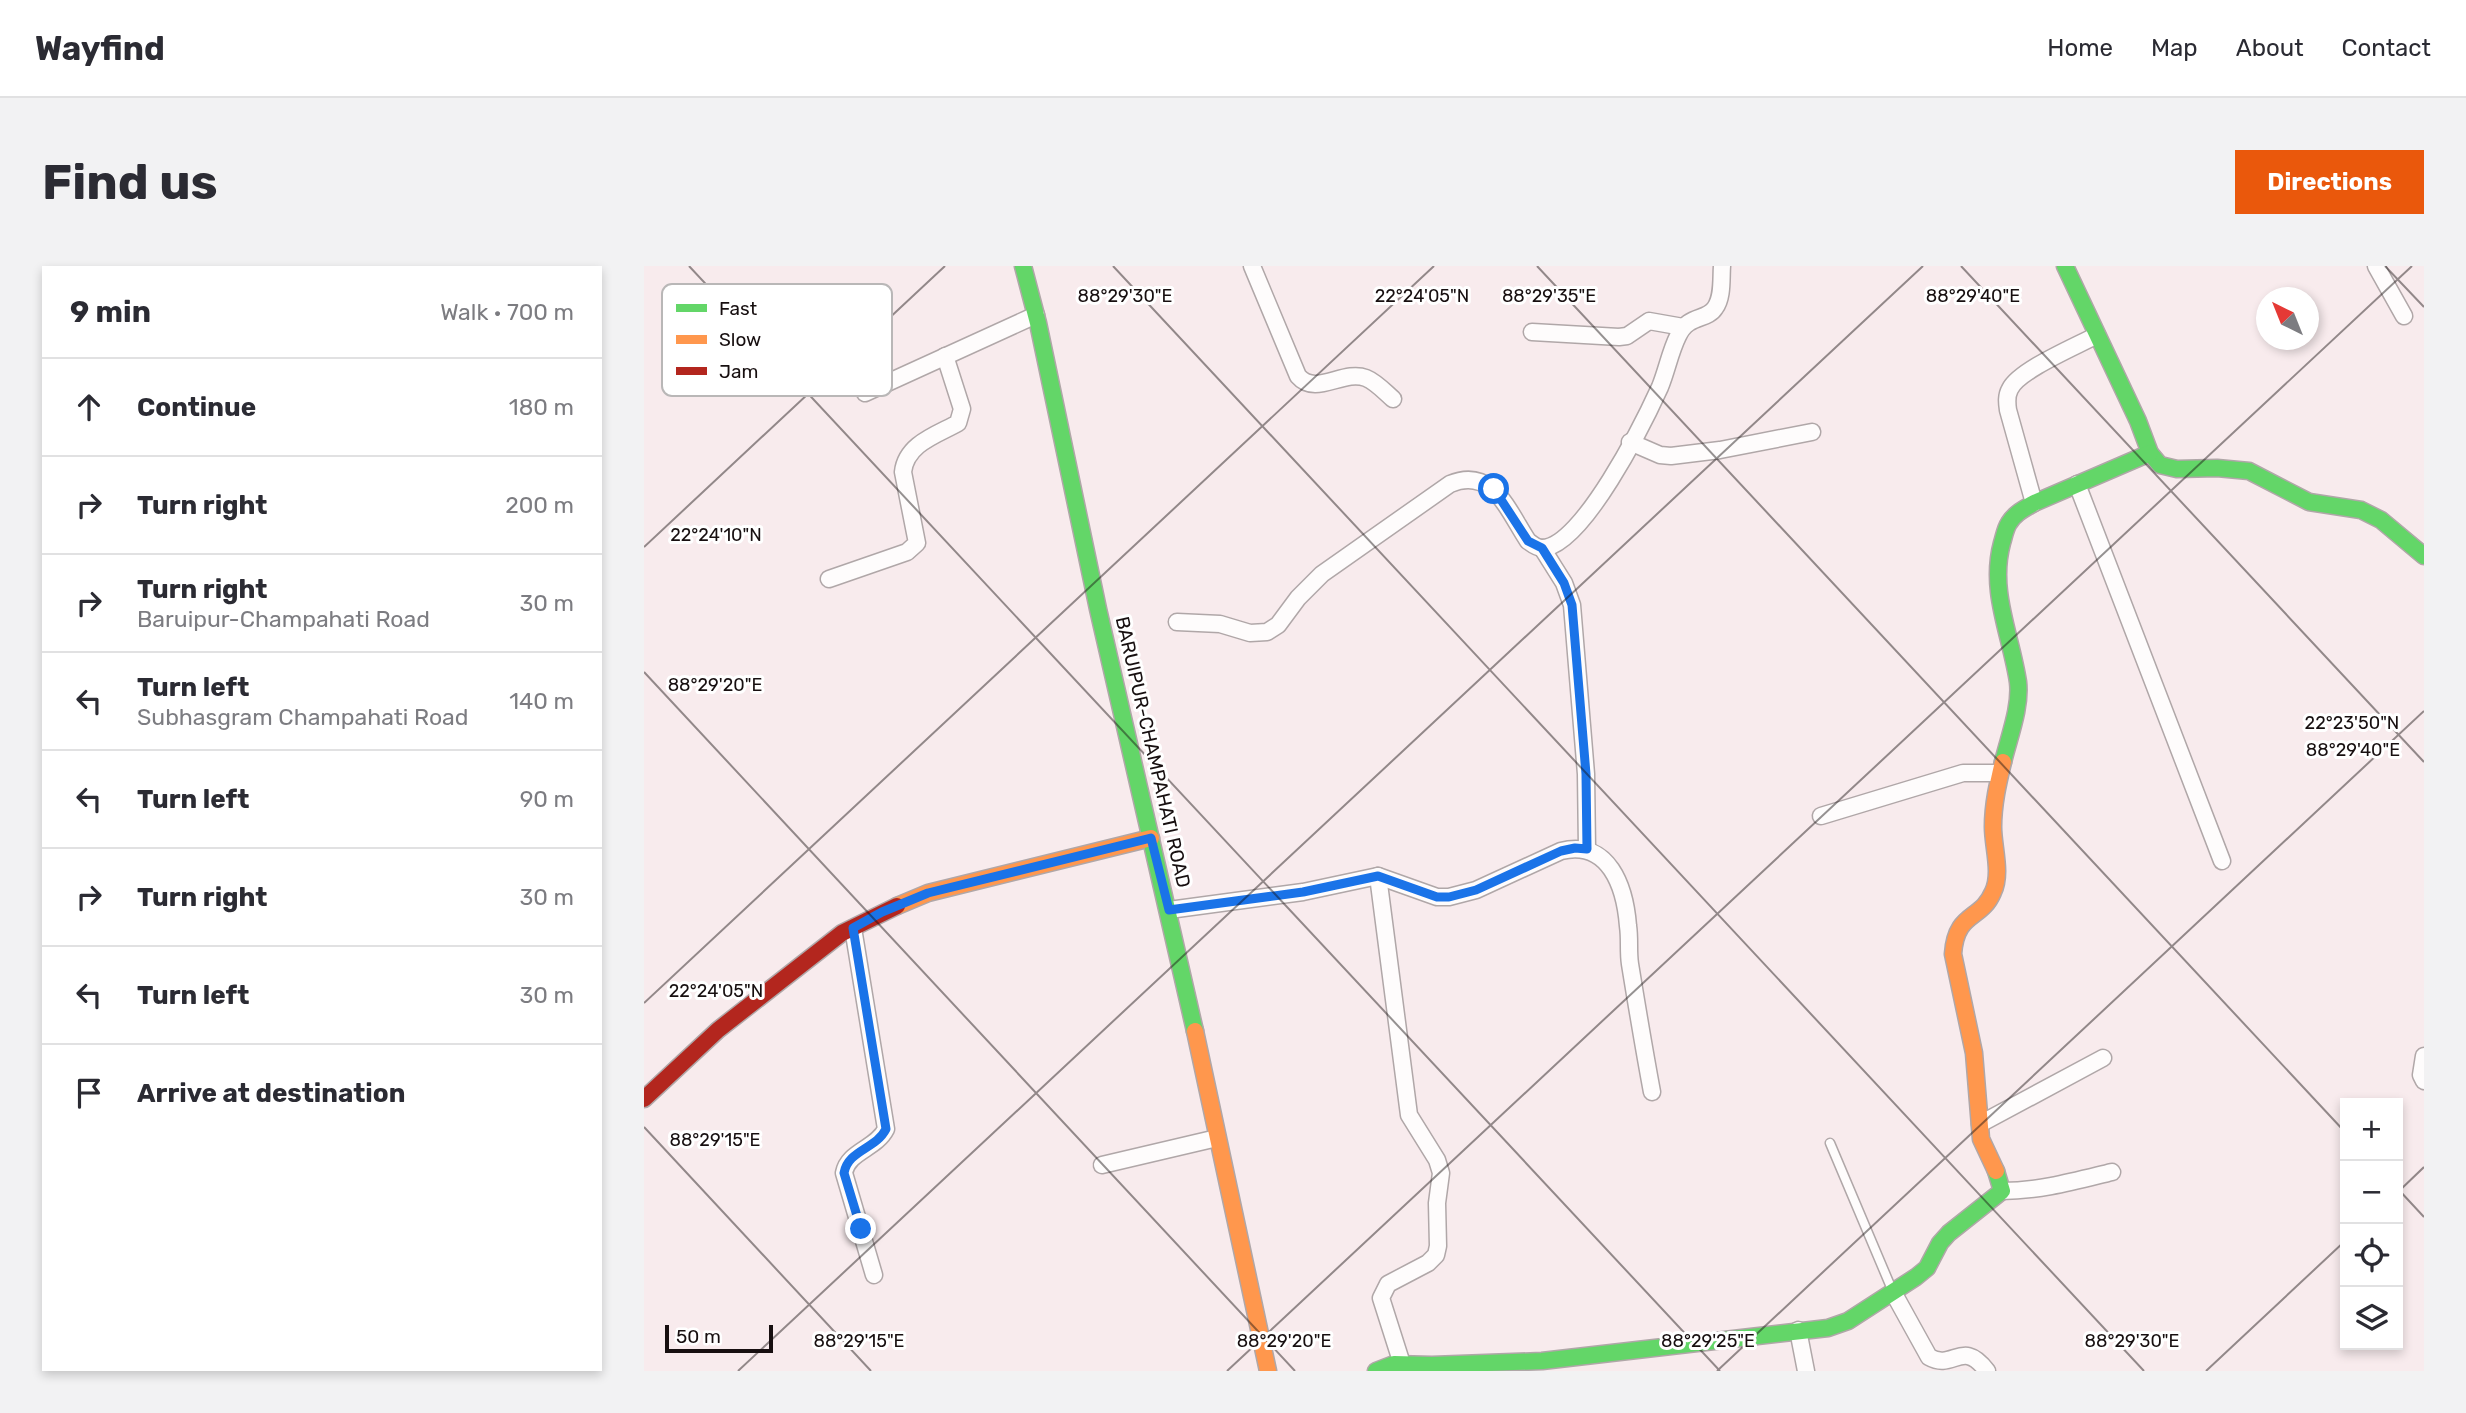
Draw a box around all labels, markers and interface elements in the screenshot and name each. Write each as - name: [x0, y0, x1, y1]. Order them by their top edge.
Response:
- text: Wayfind: [35, 29, 165, 68]
- text: Home: [2047, 34, 2113, 62]
- text: Map: [2151, 34, 2198, 62]
- text: About: [2236, 34, 2304, 62]
- text: Contact: [2342, 34, 2431, 62]
- button: Directions: [2235, 150, 2424, 214]
- text: Find us: [42, 153, 218, 211]
- legend: [662, 284, 892, 396]
- text: 88°29'30"E: [1078, 285, 1172, 307]
- text: 22°24'05"N: [1375, 285, 1469, 307]
- text: 88°29'35"E: [1502, 285, 1596, 307]
- text: 88°29'40"E: [1926, 285, 2020, 307]
- north arrow: [2256, 287, 2319, 350]
- text: 9 min: [70, 294, 151, 330]
- text: Fast: [719, 297, 758, 320]
- text: Walk · 700 m: [440, 298, 574, 326]
- text: Slow: [719, 328, 761, 351]
- text: Jam: [719, 360, 758, 383]
- icon: ahead: [70, 388, 108, 426]
- text: Continue: [137, 392, 256, 423]
- text: 180 m: [509, 393, 574, 421]
- route start: [1478, 473, 1509, 504]
- icon: right: [70, 486, 108, 524]
- text: Turn right: [137, 490, 267, 521]
- text: 200 m: [505, 491, 574, 519]
- text: 22°24'10"N: [670, 524, 762, 546]
- text: Turn right: [137, 574, 267, 605]
- icon: right: [70, 584, 108, 622]
- text: 30 m: [519, 589, 574, 617]
- text: Baruipur-Champahati Road: [137, 605, 430, 633]
- street label: BARUIPUR-CHAMPAHATI ROAD: [1111, 614, 1195, 890]
- text: Turn left: [137, 672, 249, 703]
- text: 88°29'20"E: [668, 674, 762, 696]
- icon: left: [70, 682, 108, 720]
- text: 140 m: [509, 687, 574, 715]
- text: Subhasgram Champahati Road: [137, 703, 469, 731]
- text: 22°23'50"N: [2305, 712, 2399, 734]
- text: 88°29'40"E: [2306, 739, 2400, 761]
- icon: left: [70, 780, 108, 818]
- text: Turn left: [137, 784, 249, 815]
- text: 90 m: [520, 785, 574, 813]
- icon: right: [70, 878, 108, 916]
- text: Turn right: [137, 882, 267, 913]
- text: 30 m: [519, 883, 574, 911]
- icon: left: [70, 976, 108, 1014]
- text: Turn left: [137, 980, 249, 1011]
- text: 22°24'05"N: [669, 980, 763, 1002]
- text: 30 m: [519, 981, 574, 1009]
- icon: arrive: [70, 1074, 108, 1112]
- text: Arrive at destination: [137, 1078, 405, 1109]
- map controls: [2340, 1098, 2403, 1350]
- button: +: [2340, 1098, 2403, 1161]
- text: 88°29'15"E: [669, 1129, 761, 1151]
- button: −: [2340, 1161, 2403, 1224]
- route end: [845, 1213, 876, 1244]
- button: locate: [2340, 1224, 2403, 1287]
- button: layers: [2340, 1287, 2403, 1350]
- scale bar: [665, 1322, 774, 1354]
- text: 50 m: [676, 1325, 721, 1348]
- text: 88°29'15"E: [813, 1330, 905, 1352]
- text: 88°29'20"E: [1237, 1330, 1331, 1352]
- text: 88°29'25"E: [1661, 1330, 1755, 1352]
- text: 88°29'30"E: [2085, 1330, 2179, 1352]

